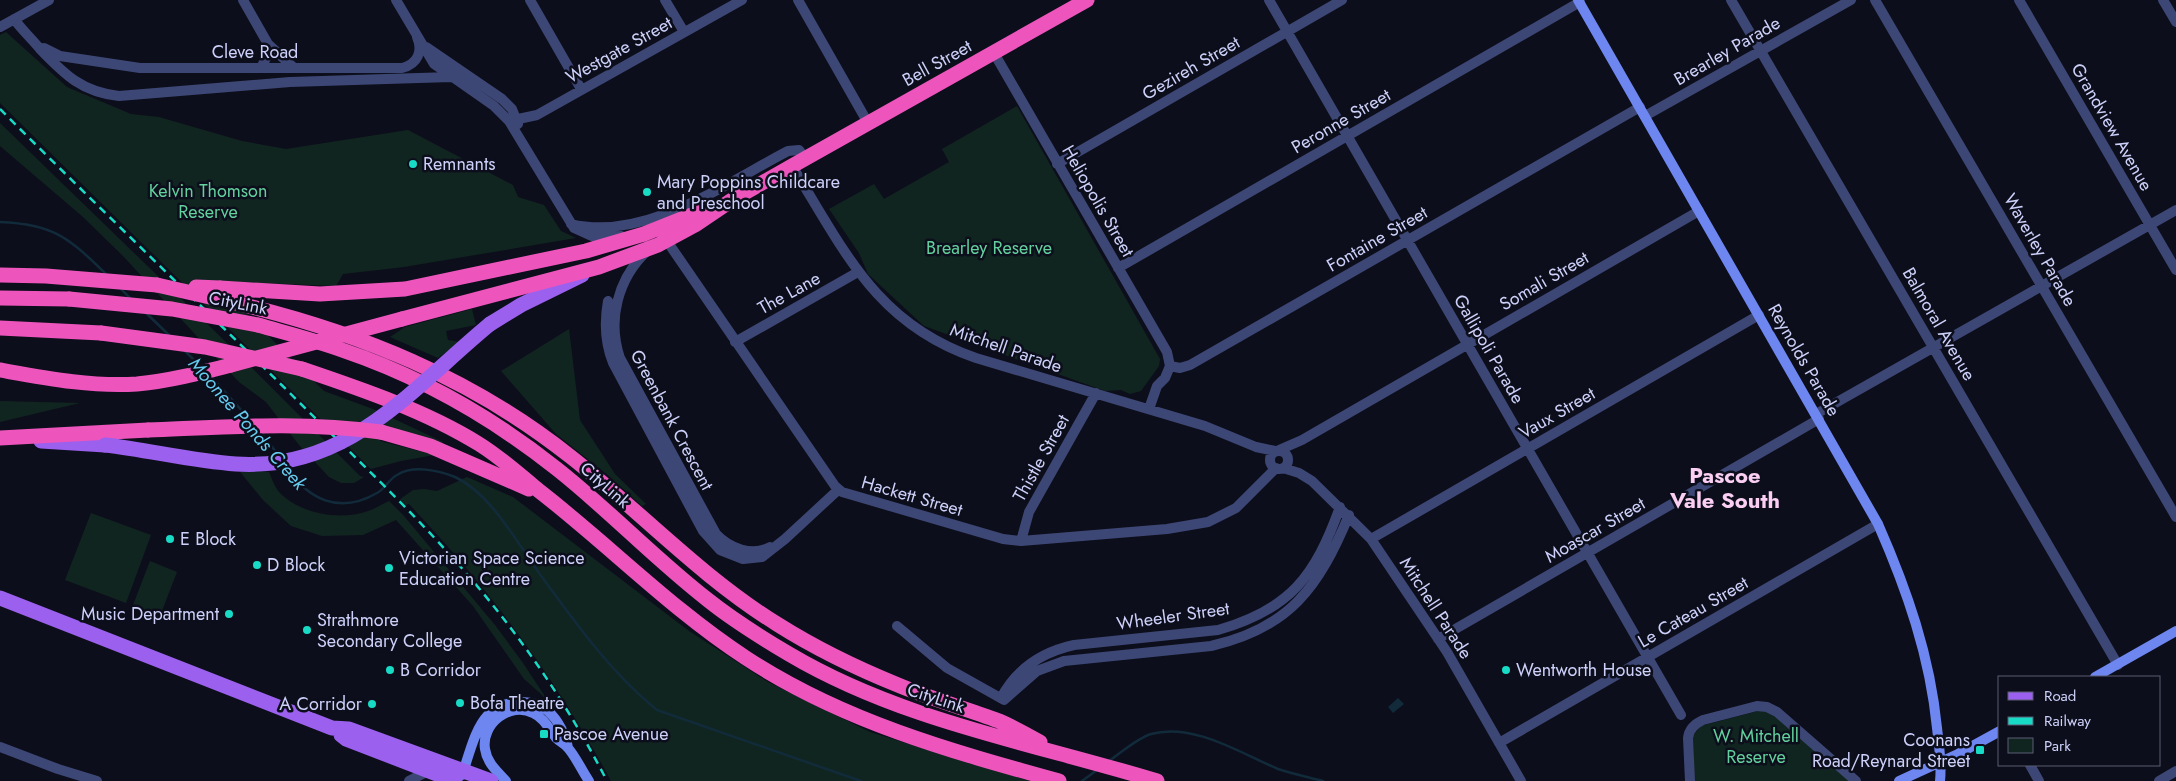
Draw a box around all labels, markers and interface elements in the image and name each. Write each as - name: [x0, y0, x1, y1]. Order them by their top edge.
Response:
- street label: Westgate Street: [561, 10, 678, 90]
- street label: Brearley Parade: [1669, 10, 1785, 92]
- street label: Gezireh Street: [1137, 29, 1245, 106]
- street label: Bell Street: [897, 33, 977, 93]
- street label: Cleve Road: [212, 39, 298, 65]
- street label: Grandview Avenue: [2065, 58, 2159, 196]
- street label: Peronne Street: [1287, 82, 1396, 160]
- street label: Heliopolis Street: [1055, 140, 1141, 262]
- place label: Remnants: [423, 151, 496, 177]
- marker: Remnants: [407, 158, 419, 170]
- place label: Mary Poppins Childcare and Preschool: [657, 169, 840, 216]
- park label: Kelvin Thomson Reserve: [149, 178, 267, 225]
- marker: Mary Poppins Childcare and Preschool: [641, 186, 653, 198]
- street label: Waverley Parade: [1997, 189, 2083, 311]
- street label: Fontaine Street: [1322, 199, 1433, 278]
- park label: Brearley Reserve: [926, 235, 1052, 261]
- street label: Somali Street: [1494, 245, 1594, 317]
- street label: Balmoral Avenue: [1896, 262, 1982, 386]
- street label: The Lane: [753, 265, 825, 321]
- street label: CityLink: [206, 285, 270, 321]
- street label: Gallipoli Parade: [1447, 290, 1531, 408]
- street label: Reynolds Parade: [1761, 299, 1847, 421]
- street label: Mitchell Parade: [946, 317, 1066, 379]
- street label: Greenbank Crescent: [624, 345, 720, 496]
- water label: Moonee Ponds Creek: [182, 351, 314, 496]
- street label: Vaux Street: [1514, 380, 1600, 445]
- street label: Thistle Street: [1006, 409, 1076, 506]
- street label: CityLink: [574, 456, 636, 514]
- district label: Pascoe Vale South: [1669, 459, 1780, 516]
- street label: Hackett Street: [858, 469, 966, 523]
- street label: Moascar Street: [1540, 490, 1651, 569]
- place label: E Block: [180, 526, 236, 552]
- marker: E Block: [164, 533, 176, 545]
- place label: Victorian Space Science Education Centre: [399, 545, 584, 592]
- place label: D Block: [267, 552, 325, 578]
- street label: Mitchell Parade: [1393, 552, 1479, 664]
- marker: D Block: [251, 559, 263, 571]
- marker: Victorian Space Science Education Centre: [383, 562, 395, 574]
- street label: Le Cateau Street: [1633, 569, 1754, 654]
- street label: Wheeler Street: [1115, 595, 1232, 637]
- place label: Music Department: [81, 601, 220, 627]
- place label: Strathmore Secondary College: [317, 607, 462, 654]
- marker: Music Department: [223, 608, 235, 620]
- marker: Strathmore Secondary College: [301, 624, 313, 636]
- place label: B Corridor: [400, 657, 482, 683]
- place label: Wentworth House: [1516, 657, 1651, 683]
- marker: B Corridor: [384, 664, 396, 676]
- marker: Wentworth House: [1500, 664, 1512, 676]
- street label: CityLink: [904, 676, 968, 720]
- legend: [1998, 676, 2161, 766]
- text: Road: [2044, 685, 2076, 707]
- place label: Bofa Theatre: [470, 690, 564, 716]
- place label: A Corridor: [279, 691, 363, 717]
- marker: Bofa Theatre: [454, 697, 466, 709]
- marker: A Corridor: [366, 698, 378, 710]
- text: Railway: [2044, 710, 2091, 732]
- place label: Pascoe Avenue: [554, 721, 668, 747]
- park label: W. Mitchell Reserve: [1713, 723, 1799, 770]
- place label: Coonans Road/Reynard Street: [1812, 727, 1971, 774]
- marker: Pascoe Avenue: [538, 728, 550, 740]
- text: Park: [2044, 735, 2071, 757]
- marker: Coonans Road/Reynard Street: [1974, 744, 1986, 756]

